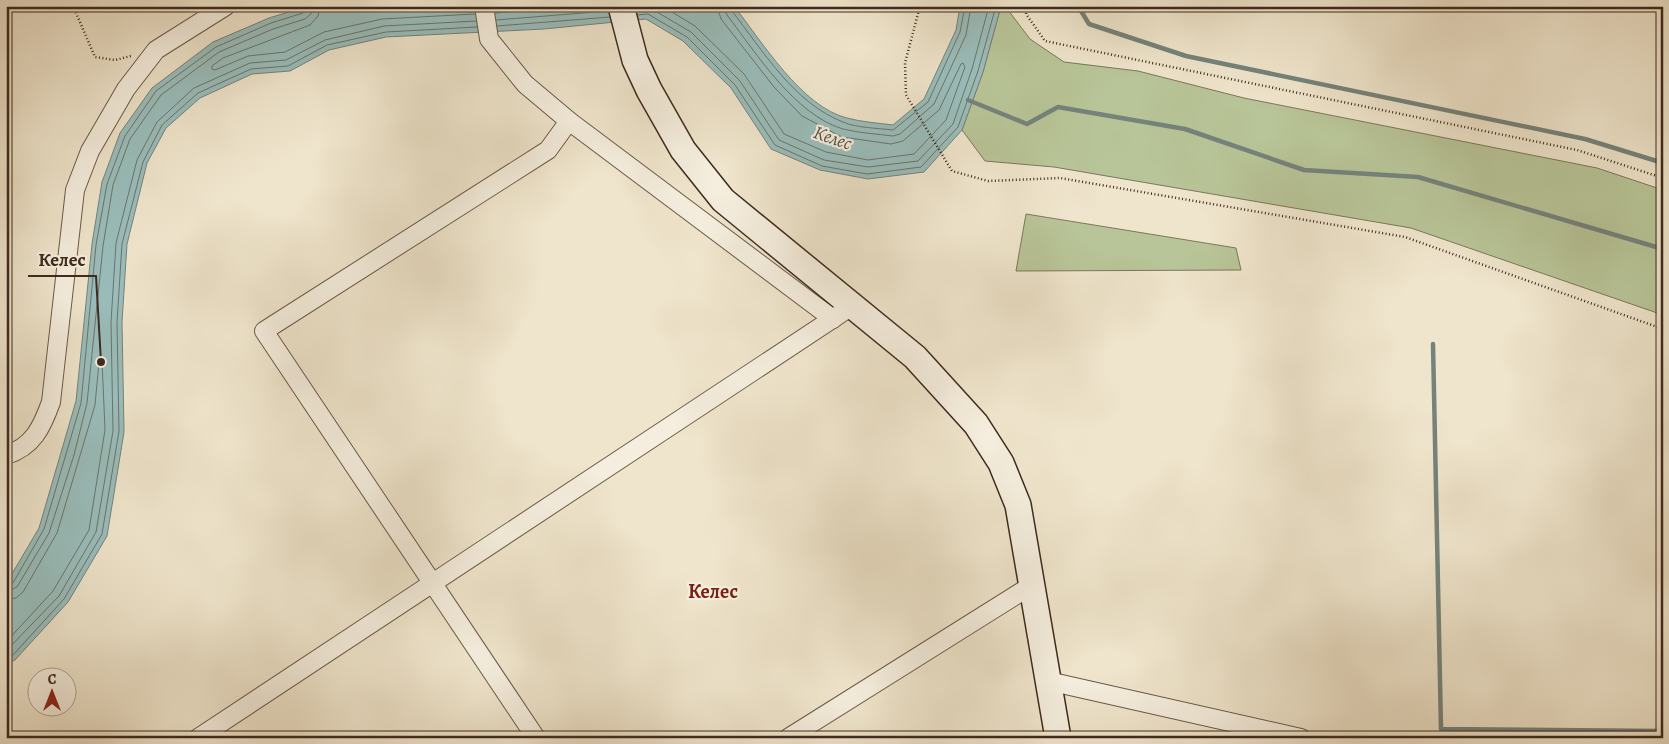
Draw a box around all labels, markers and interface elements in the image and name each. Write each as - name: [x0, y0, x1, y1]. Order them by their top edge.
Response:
- water label: Келес: [810, 119, 856, 157]
- callout: Келес: [28, 242, 96, 276]
- text: Келес: [38, 247, 86, 273]
- district label: Келес: [688, 578, 738, 605]
- north arrow: [28, 666, 78, 716]
- text: С: [48, 670, 57, 689]

